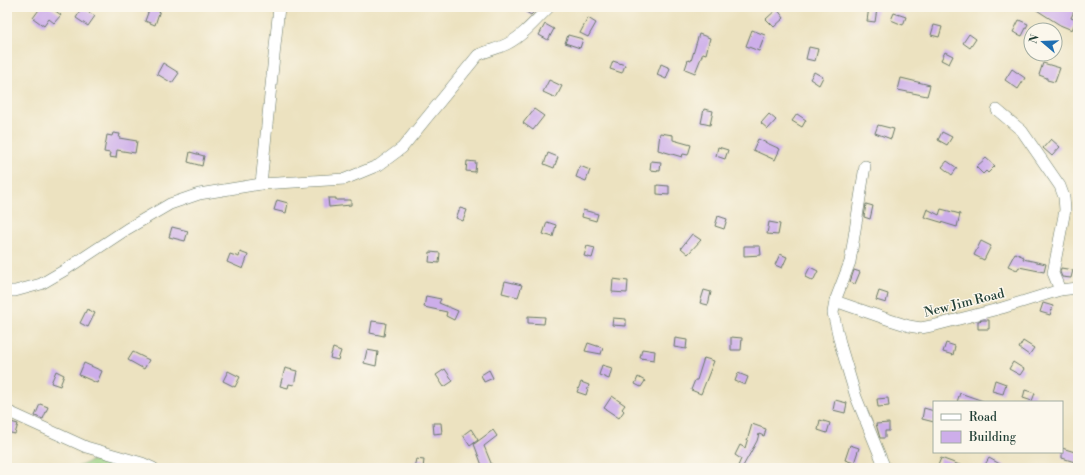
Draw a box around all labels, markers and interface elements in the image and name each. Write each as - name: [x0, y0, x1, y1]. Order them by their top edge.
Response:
- north arrow: [1023, 22, 1063, 62]
- text: N: [1026, 32, 1043, 45]
- street label: New Jim Road: [922, 285, 1007, 321]
- legend: [933, 401, 1063, 453]
- text: Road: [969, 410, 997, 425]
- text: Building: [968, 430, 1017, 445]

